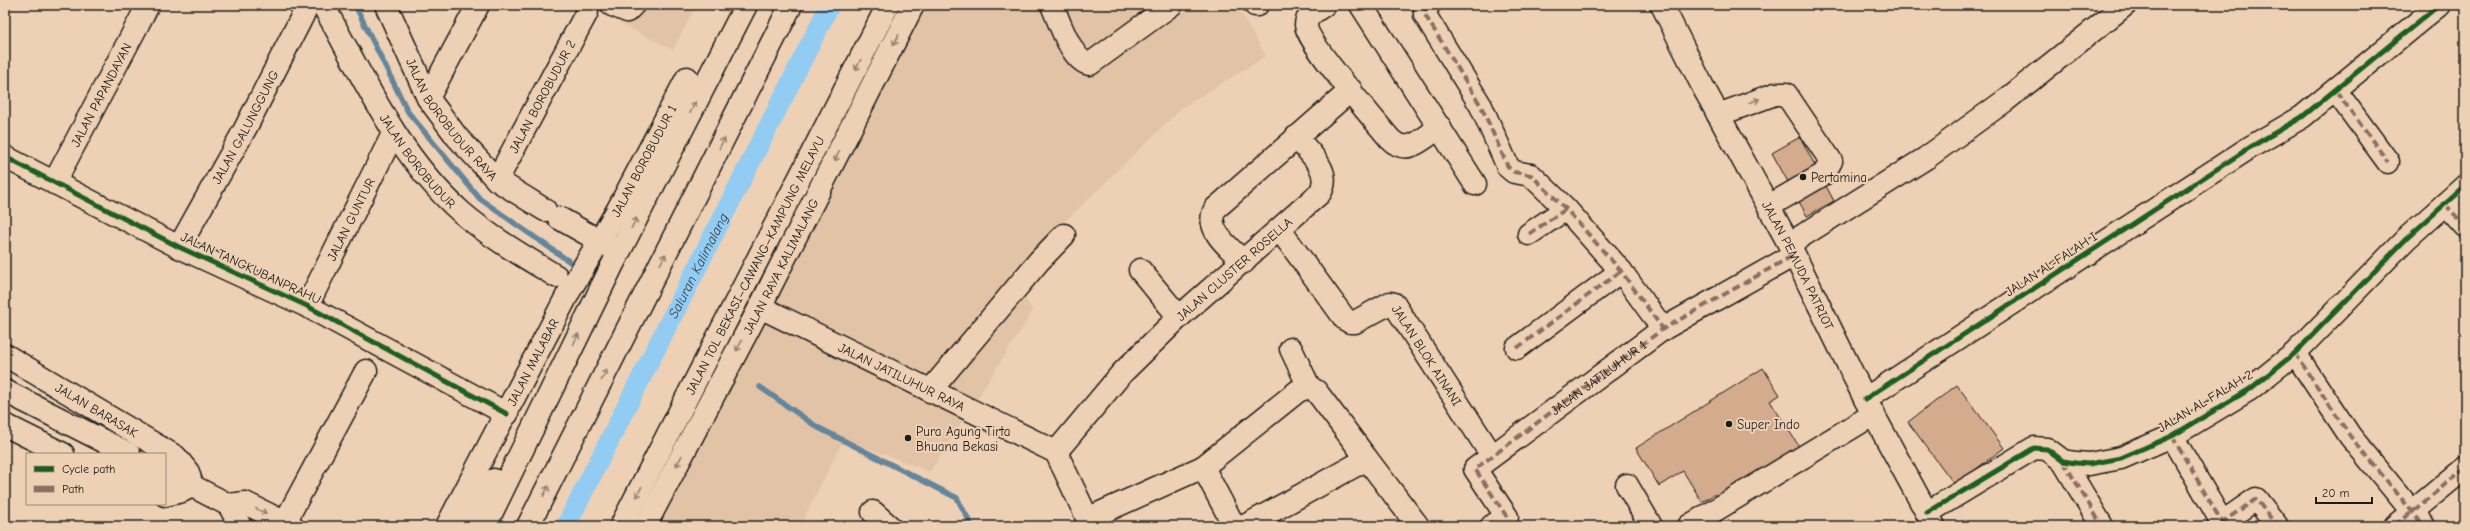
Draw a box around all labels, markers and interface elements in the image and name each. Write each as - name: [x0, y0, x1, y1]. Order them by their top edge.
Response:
- one-way arrow: [891, 34, 899, 46]
- street label: JALAN BOROBUDUR 2: [505, 37, 578, 155]
- street label: JALAN PAPANDAYAN: [67, 40, 134, 149]
- street label: JALAN BOROBUDUR RAYA: [404, 54, 504, 182]
- one-way arrow: [854, 58, 861, 70]
- street label: JALAN GALUNGGUNG: [208, 68, 281, 186]
- one-way arrow: [1748, 97, 1760, 105]
- street label: JALAN BOROBUDUR 1: [608, 102, 679, 219]
- one-way arrow: [690, 102, 697, 114]
- street label: JALAN BOROBUDUR: [378, 109, 462, 209]
- street label: JALAN TOL BEKASI–CAWANG–KAMPUNG MELAYU: [682, 133, 827, 397]
- one-way arrow: [718, 137, 726, 149]
- one-way arrow: [833, 149, 840, 161]
- place label: Pertamina: [1811, 170, 1867, 185]
- marker: Pertamina: [1798, 172, 1808, 182]
- street label: JALAN GUNTUR: [323, 175, 378, 263]
- street label: JALAN RAYA KALIMALANG: [740, 196, 821, 337]
- street label: JALAN PEMUDA PATRIOT: [1759, 198, 1837, 332]
- water label: Saluran Kalimalang: [664, 210, 732, 321]
- street label: JALAN CLUSTER ROSELLA: [1173, 214, 1295, 324]
- one-way arrow: [631, 217, 638, 229]
- street label: JALAN TANGKUBANPRAHU: [179, 229, 323, 307]
- street label: JALAN AL-FALAH I: [2002, 229, 2100, 299]
- one-way arrow: [660, 253, 667, 265]
- street label: JALAN BLOK AINANI: [1389, 302, 1465, 409]
- street label: JALAN MALABAR: [504, 316, 562, 408]
- one-way arrow: [573, 334, 580, 346]
- street label: JALAN JATILUHUR 1: [1548, 337, 1649, 418]
- street label: JALAN JATILUHUR RAYA: [836, 339, 968, 414]
- one-way arrow: [735, 340, 743, 352]
- street label: JALAN AL FALAH 2: [2155, 367, 2255, 435]
- one-way arrow: [601, 369, 609, 381]
- street label: JALAN BARASAK: [53, 379, 141, 441]
- place label: Super Indo: [1737, 417, 1800, 432]
- marker: Super Indo: [1724, 419, 1734, 429]
- place label: Pura Agung Tirta Bhuana Bekasi: [916, 424, 1010, 454]
- marker: Pura Agung Tirta Bhuana Bekasi: [903, 433, 913, 443]
- legend: [26, 453, 166, 505]
- one-way arrow: [675, 455, 682, 467]
- text: Cycle path: [62, 462, 115, 476]
- scale bar: [2316, 479, 2372, 505]
- text: Path: [62, 482, 84, 496]
- one-way arrow: [543, 485, 550, 497]
- one-way arrow: [634, 485, 642, 497]
- text: 20 m: [2322, 486, 2350, 500]
- one-way arrow: [255, 508, 267, 515]

